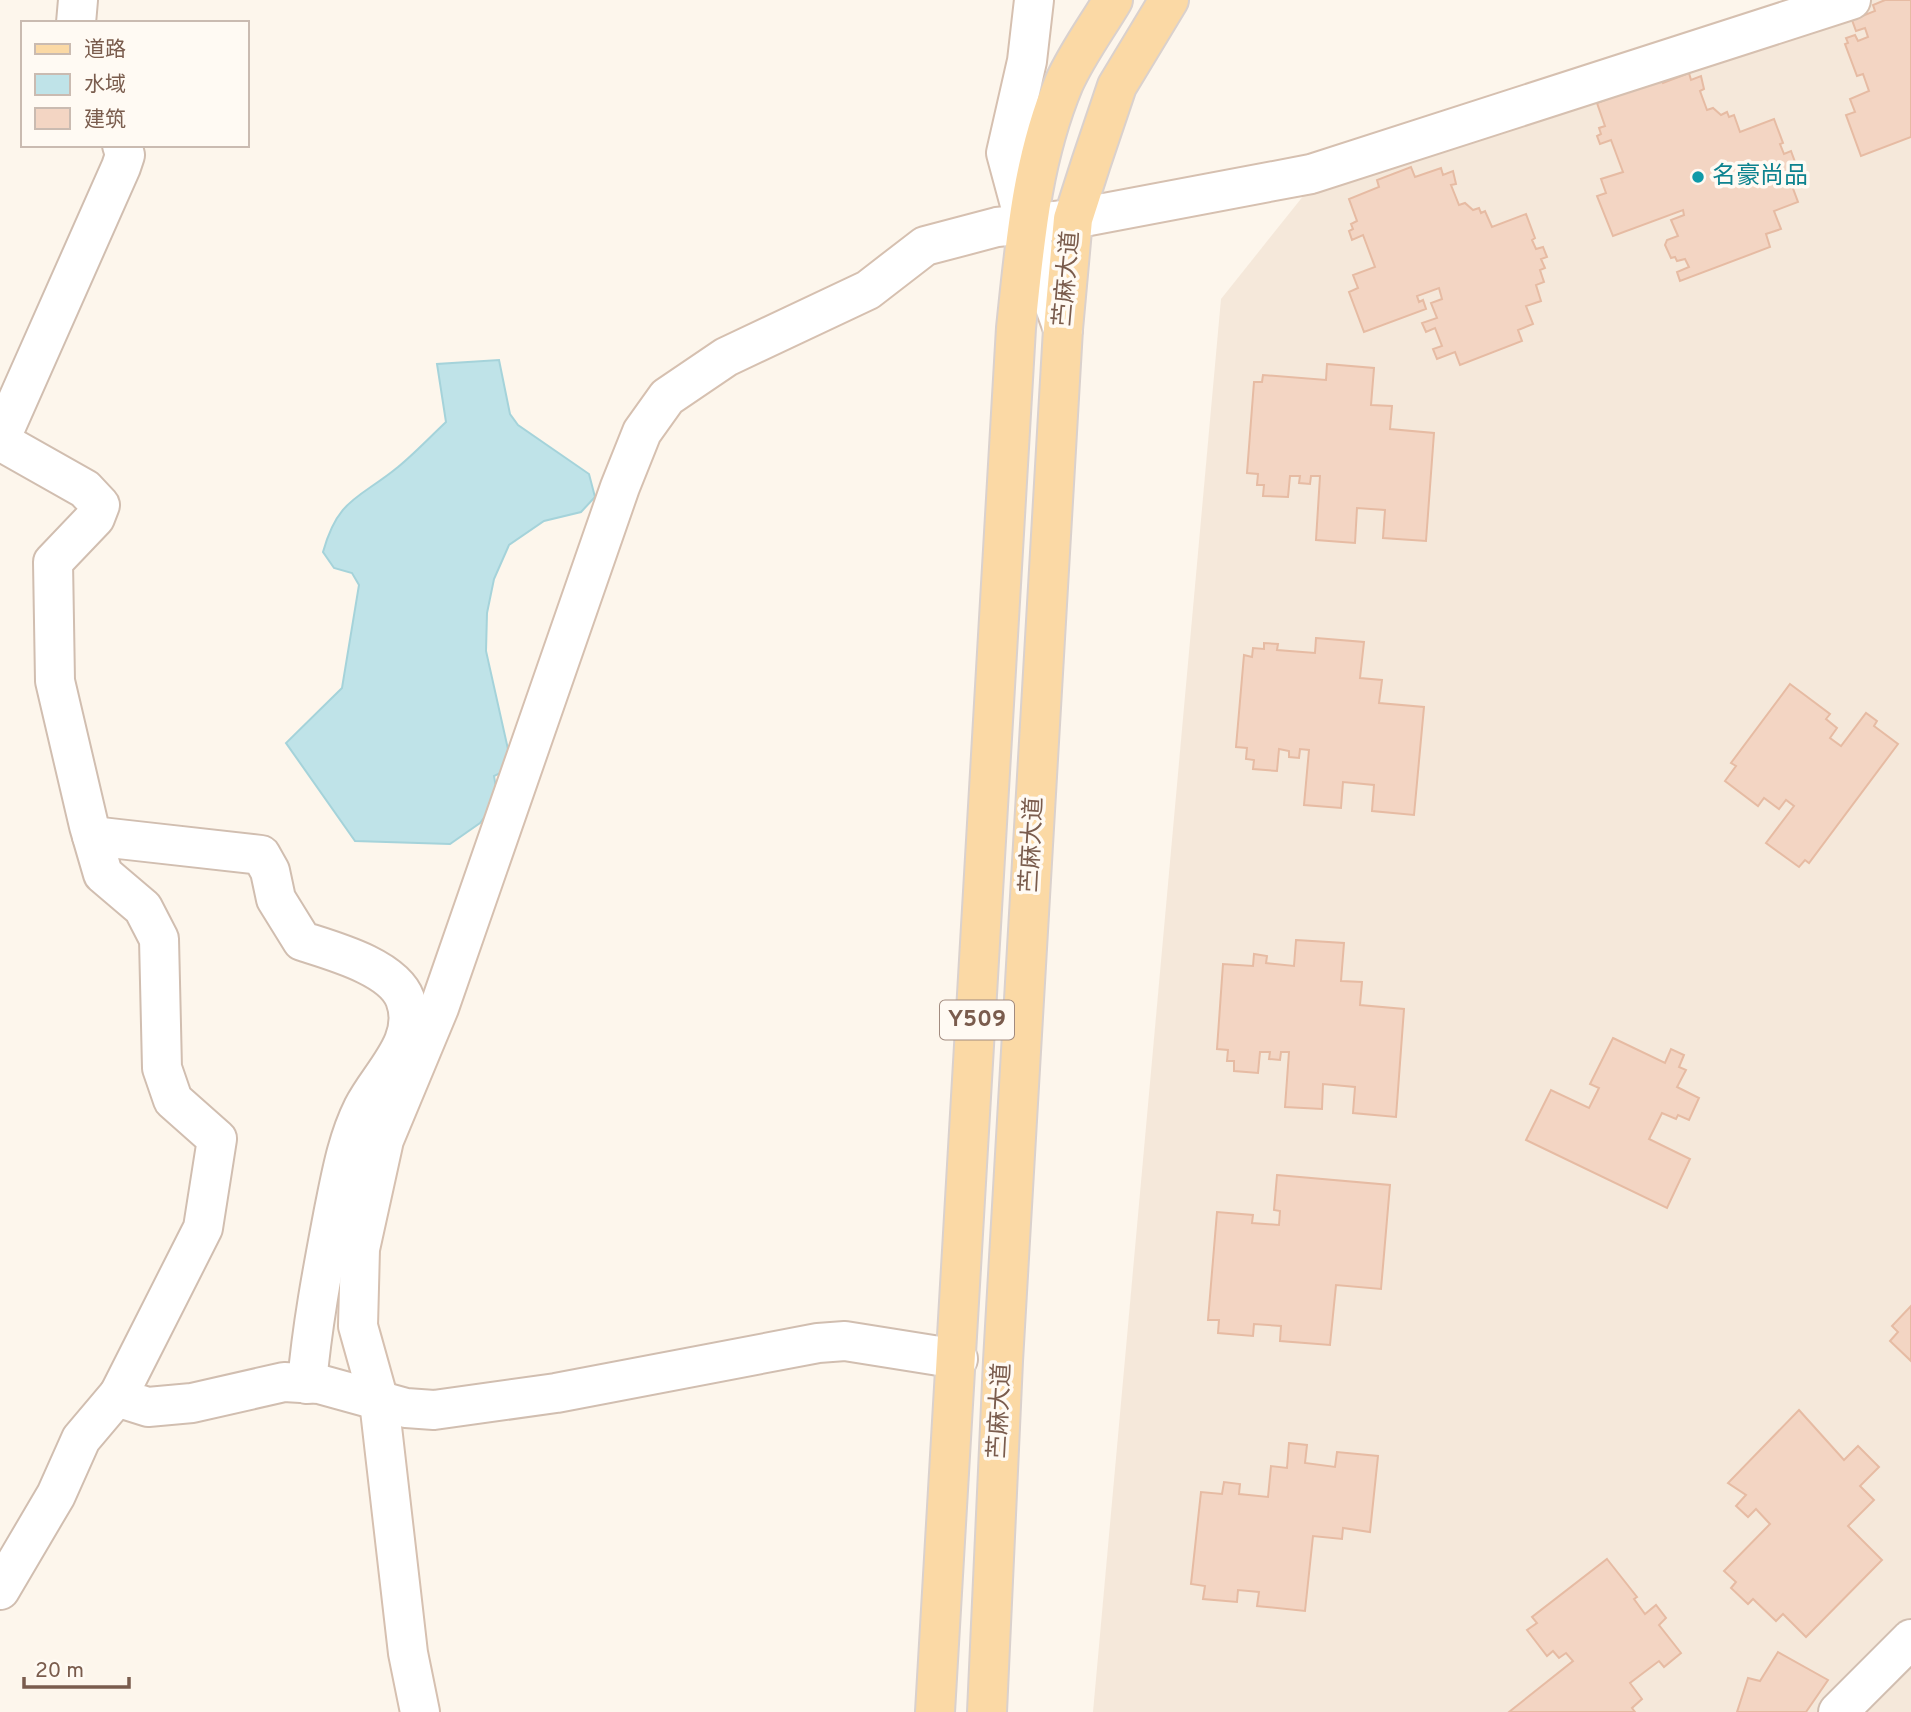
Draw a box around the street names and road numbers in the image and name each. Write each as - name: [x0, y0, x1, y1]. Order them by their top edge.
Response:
- street label: 苎麻大道: [1049, 230, 1087, 328]
- street label: 苎麻大道: [1016, 796, 1050, 894]
- road number: Y509: [940, 1001, 1014, 1040]
- street label: 苎麻大道: [984, 1362, 1018, 1460]

